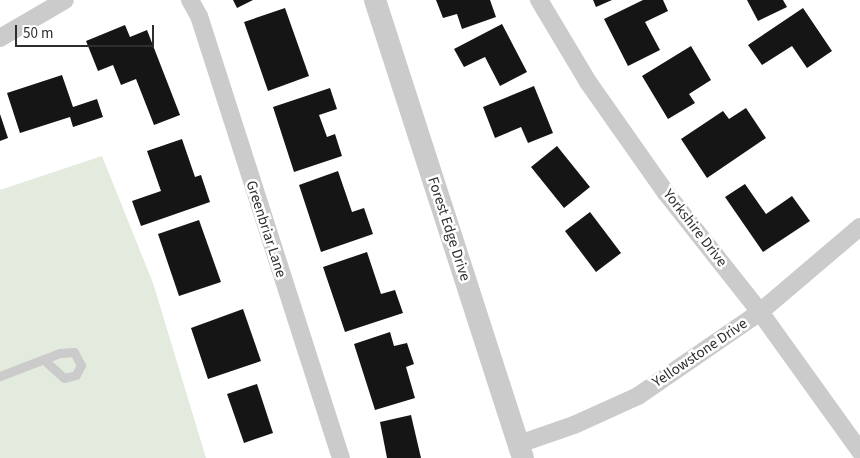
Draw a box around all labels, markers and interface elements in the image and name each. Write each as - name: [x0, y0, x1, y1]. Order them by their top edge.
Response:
- scale bar: [18, 15, 156, 47]
- text: 50 m: [23, 23, 53, 44]
- street label: Forest Edge Drive: [424, 175, 474, 283]
- street label: Greenbriar Lane: [242, 178, 290, 280]
- street label: Yorkshire Drive: [659, 186, 731, 270]
- street label: Yellowstone Drive: [649, 315, 751, 391]

